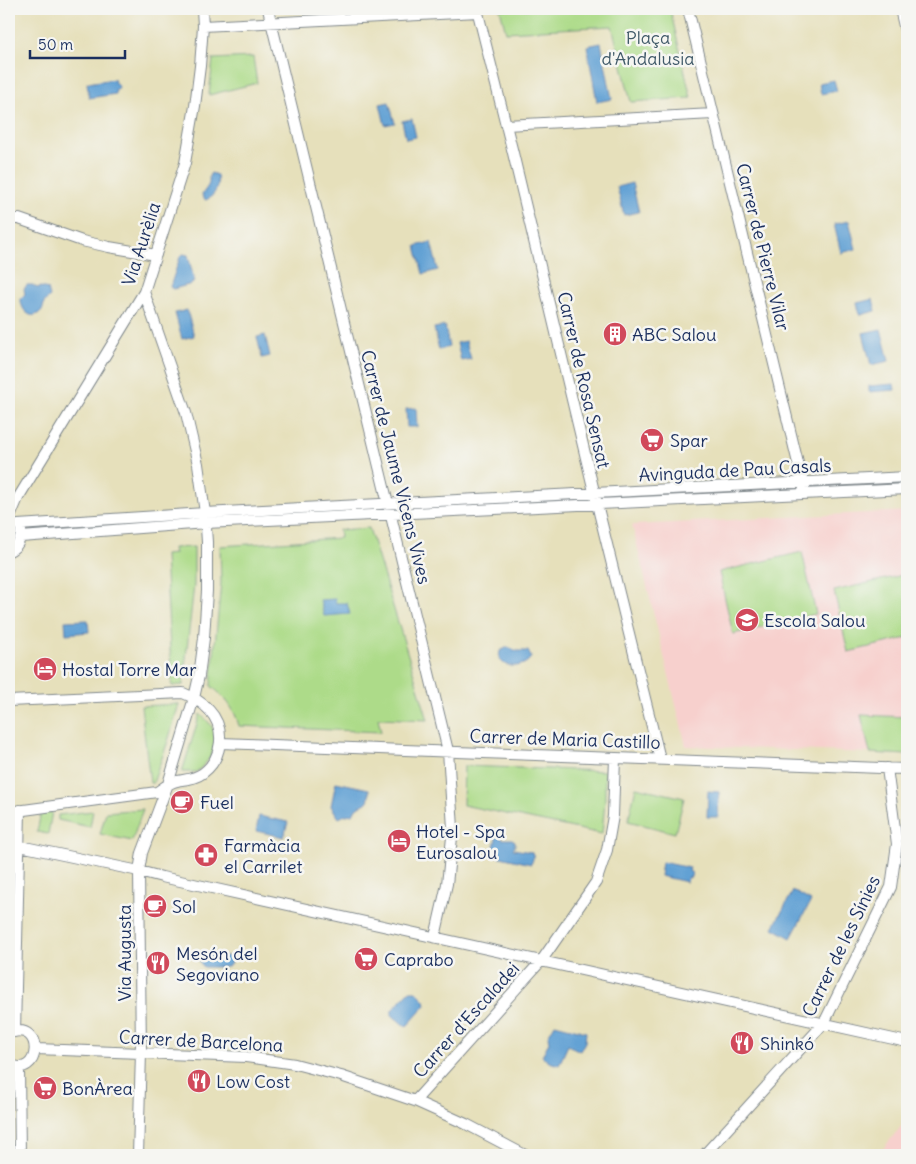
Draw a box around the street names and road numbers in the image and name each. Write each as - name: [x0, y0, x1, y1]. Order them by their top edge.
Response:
- street label: Carrer de Pierre Vilar: [731, 161, 795, 334]
- street label: Via Aurèlia: [117, 199, 165, 289]
- street label: Carrer de Rosa Sensat: [552, 289, 616, 471]
- street label: Carrer de Jaume Vicens Vives: [356, 348, 436, 586]
- street label: Avinguda de Pau Casals: [638, 453, 832, 487]
- street label: Carrer de Maria Castillo: [469, 724, 661, 754]
- street label: Carrer de les Sínies: [797, 872, 885, 1020]
- street label: Via Augusta: [113, 905, 136, 1001]
- street label: Carrer d'Escaladei: [408, 957, 524, 1083]
- street label: Carrer de Barcelona: [118, 1025, 284, 1057]

